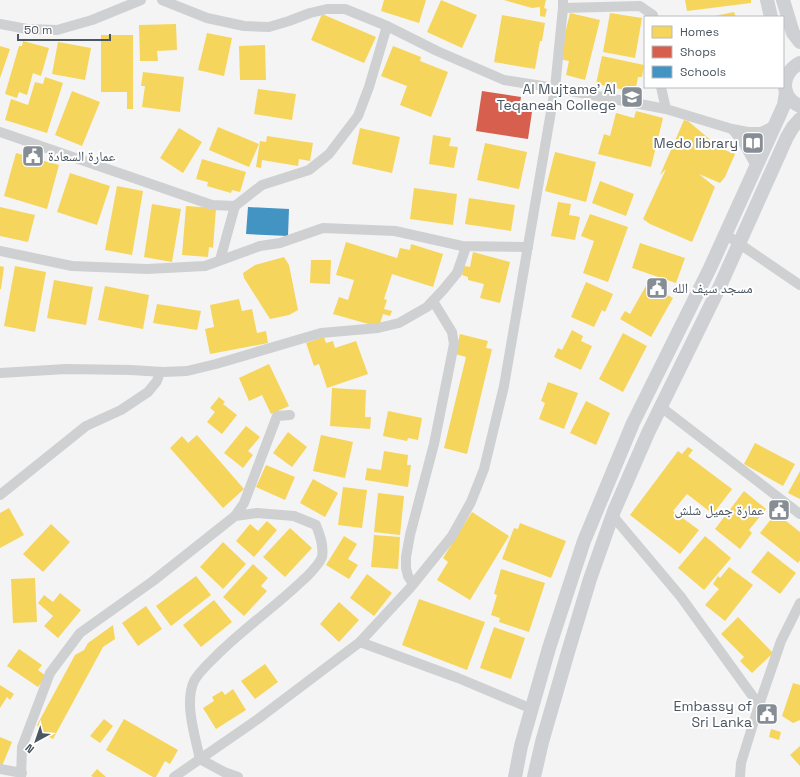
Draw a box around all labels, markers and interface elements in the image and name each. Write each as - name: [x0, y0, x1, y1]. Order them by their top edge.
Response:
- scale bar: [18, 16, 110, 42]
- legend: [644, 16, 784, 88]
- text: 50 m: [24, 22, 52, 38]
- text: Homes: [680, 24, 719, 40]
- text: Shops: [680, 44, 716, 60]
- text: Schools: [680, 64, 726, 80]
- place label: Al Mujtame' Al Teqaneah College: [497, 80, 616, 114]
- school or university icon: Al Mujtame' Al Teqaneah College: [619, 84, 645, 110]
- library icon: Medo library: [740, 130, 766, 156]
- place label: Medo library: [654, 134, 738, 152]
- public building icon: عمارة السعادة: [20, 143, 46, 169]
- place label: عمارة السعادة: [48, 147, 116, 165]
- public building icon: مسجد سيف الله: [644, 275, 670, 301]
- place label: مسجد سيف الله: [672, 279, 753, 297]
- public building icon: عمارة جميل شلش: [766, 497, 792, 523]
- place label: عمارة جميل شلش: [674, 501, 764, 519]
- place label: Embassy of Sri Lanka: [674, 697, 752, 731]
- public building icon: Embassy of Sri Lanka: [754, 701, 780, 727]
- north arrow: [16, 721, 56, 761]
- text: N: [22, 741, 37, 756]

